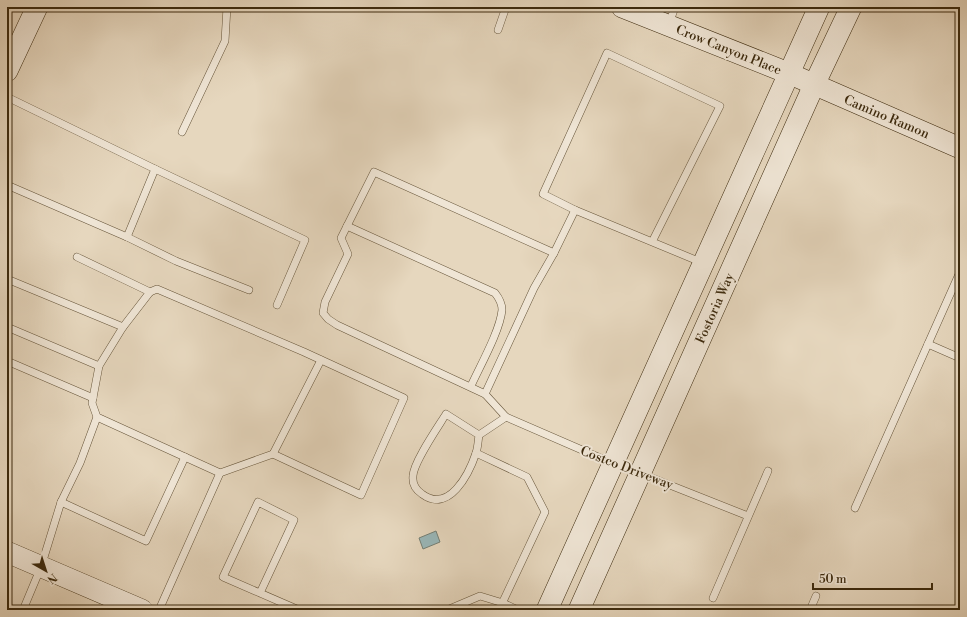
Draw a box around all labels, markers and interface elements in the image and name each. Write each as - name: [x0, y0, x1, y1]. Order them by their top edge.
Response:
- street label: Crow Canyon Place: [673, 21, 784, 79]
- street label: Camino Ramon: [841, 92, 932, 142]
- street label: Fostoria Way: [692, 270, 738, 346]
- street label: Costco Driveway: [578, 443, 676, 493]
- north arrow: [26, 551, 66, 591]
- scale bar: [813, 565, 932, 591]
- text: N: [44, 570, 59, 586]
- text: 50 m: [819, 572, 847, 587]

